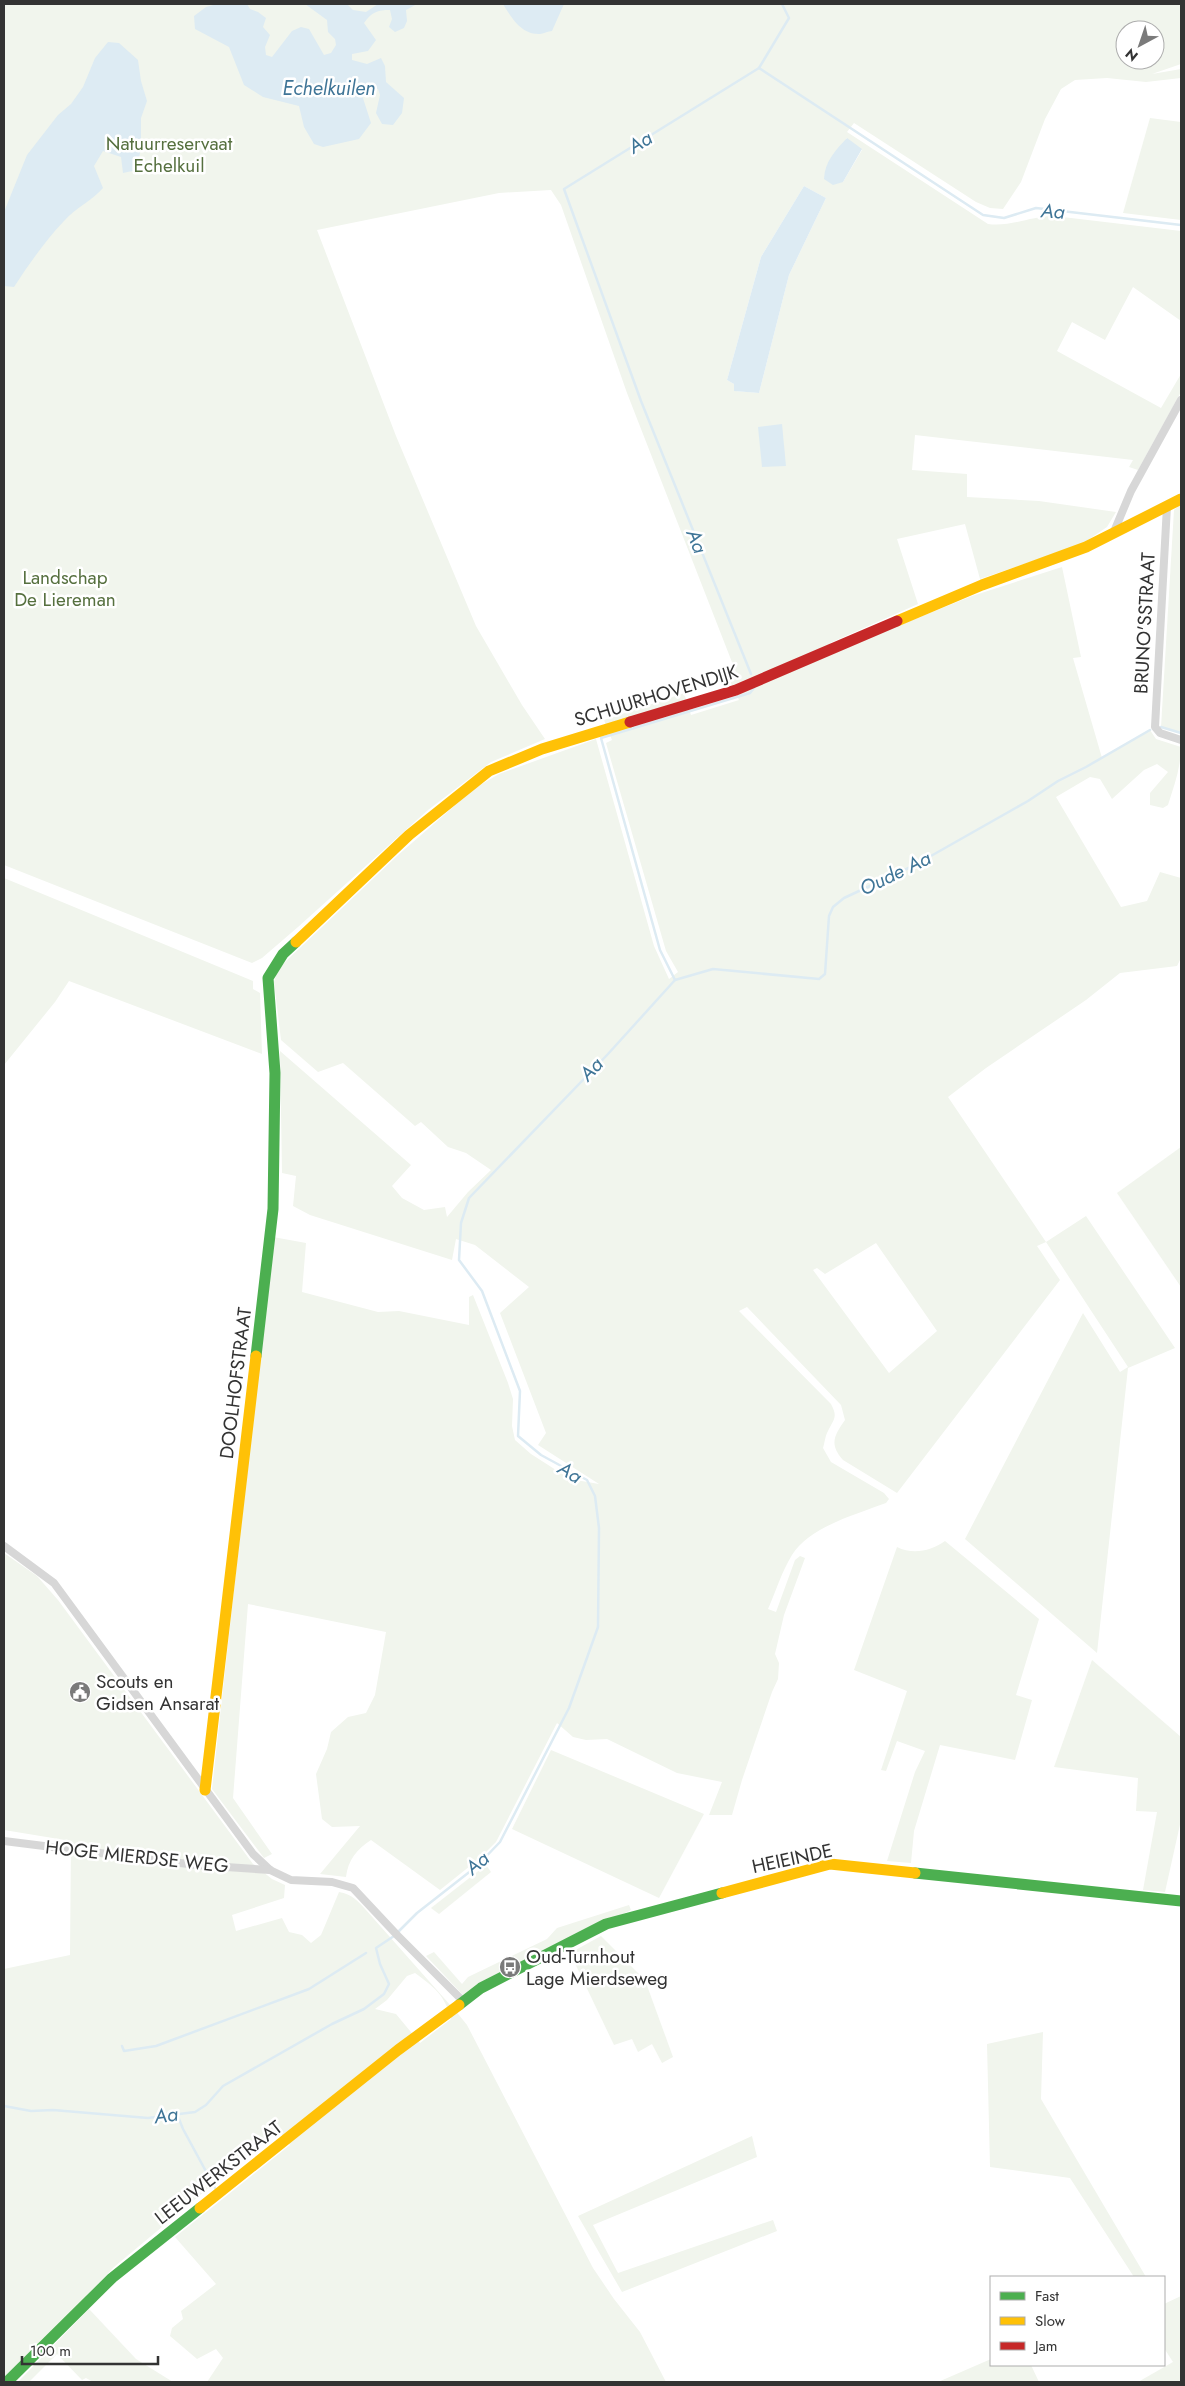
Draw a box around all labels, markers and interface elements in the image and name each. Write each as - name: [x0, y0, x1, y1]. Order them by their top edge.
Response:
- north arrow: [1115, 20, 1165, 70]
- text: N: [1121, 44, 1142, 66]
- water label: Echelkuilen: [283, 74, 375, 103]
- water label: Aa: [622, 124, 658, 162]
- park label: Natuurreservaat Echelkuil: [106, 130, 233, 179]
- water label: Aa: [1039, 196, 1066, 227]
- water label: Aa: [678, 524, 714, 558]
- street label: BRUNO'SSTRAAT: [1127, 551, 1162, 695]
- park label: Landschap De Liereman: [14, 564, 116, 613]
- street label: SCHUURHOVENDIJK: [571, 658, 742, 733]
- water label: Oude Aa: [854, 844, 936, 903]
- water label: Aa: [572, 1051, 610, 1089]
- street label: DOOLHOFSTRAAT: [213, 1306, 258, 1460]
- water label: Aa: [551, 1453, 587, 1491]
- place label: Scouts en Gidsen Ansarat: [96, 1668, 220, 1717]
- public building icon: Scouts en Gidsen Ansarat: [68, 1680, 92, 1704]
- street label: HOGE MIERDSE WEG: [44, 1833, 230, 1880]
- street label: HEIEINDE: [749, 1837, 835, 1880]
- water label: Aa: [458, 1845, 496, 1883]
- place label: Oud-Turnhout Lage Mierdseweg: [526, 1943, 668, 1992]
- bus stop icon: Oud-Turnhout Lage Mierdseweg: [498, 1955, 522, 1979]
- water label: Aa: [151, 2100, 180, 2131]
- street label: LEEUWERKSTRAAT: [149, 2114, 288, 2231]
- legend: [990, 2276, 1165, 2366]
- text: Fast: [1035, 2285, 1059, 2307]
- text: Slow: [1035, 2310, 1066, 2332]
- scale bar: [22, 2334, 159, 2366]
- text: Jam: [1033, 2335, 1058, 2357]
- text: 100 m: [30, 2340, 71, 2362]

